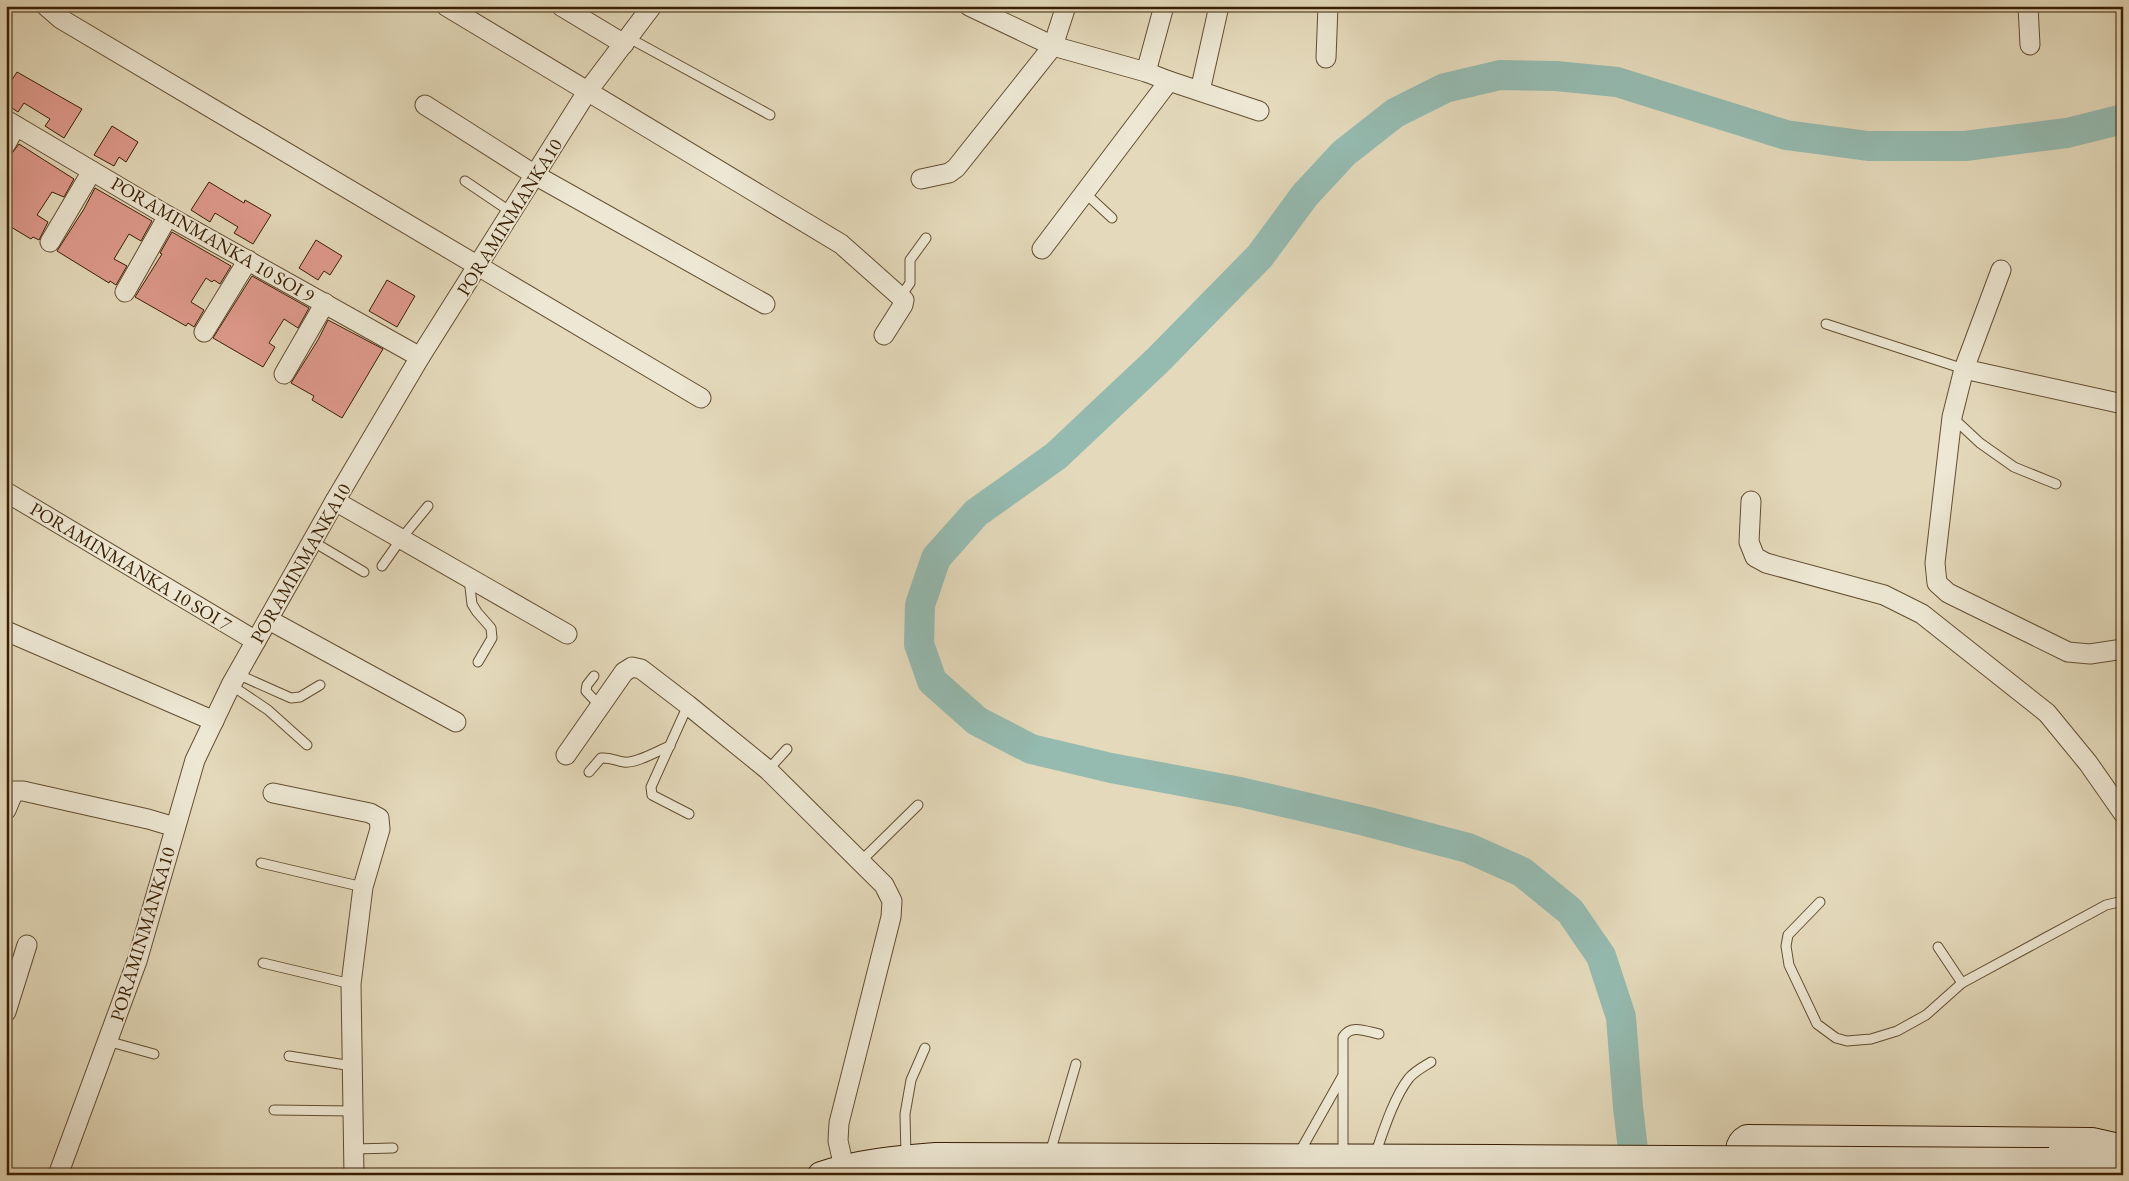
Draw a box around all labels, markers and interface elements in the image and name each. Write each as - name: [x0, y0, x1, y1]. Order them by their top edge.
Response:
- street label: PORAMINMANKA10: [451, 134, 568, 301]
- street label: PORAMINMANKA 10 SOI 9: [106, 171, 319, 308]
- street label: PORAMINMANKA10: [244, 479, 356, 648]
- street label: PORAMINMANKA 10 SOI 7: [25, 496, 237, 637]
- street label: PORAMINMANKA10: [104, 844, 181, 1024]

